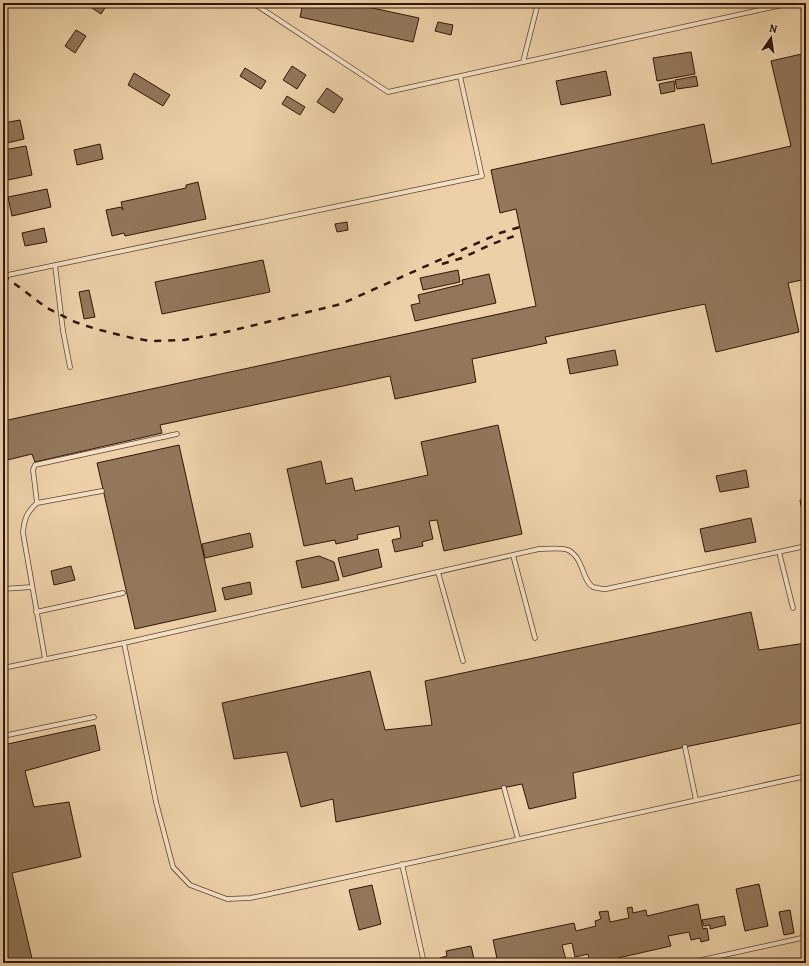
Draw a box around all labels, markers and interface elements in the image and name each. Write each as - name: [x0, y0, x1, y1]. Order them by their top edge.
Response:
- north arrow: [751, 18, 791, 58]
- text: N: [768, 21, 779, 37]

